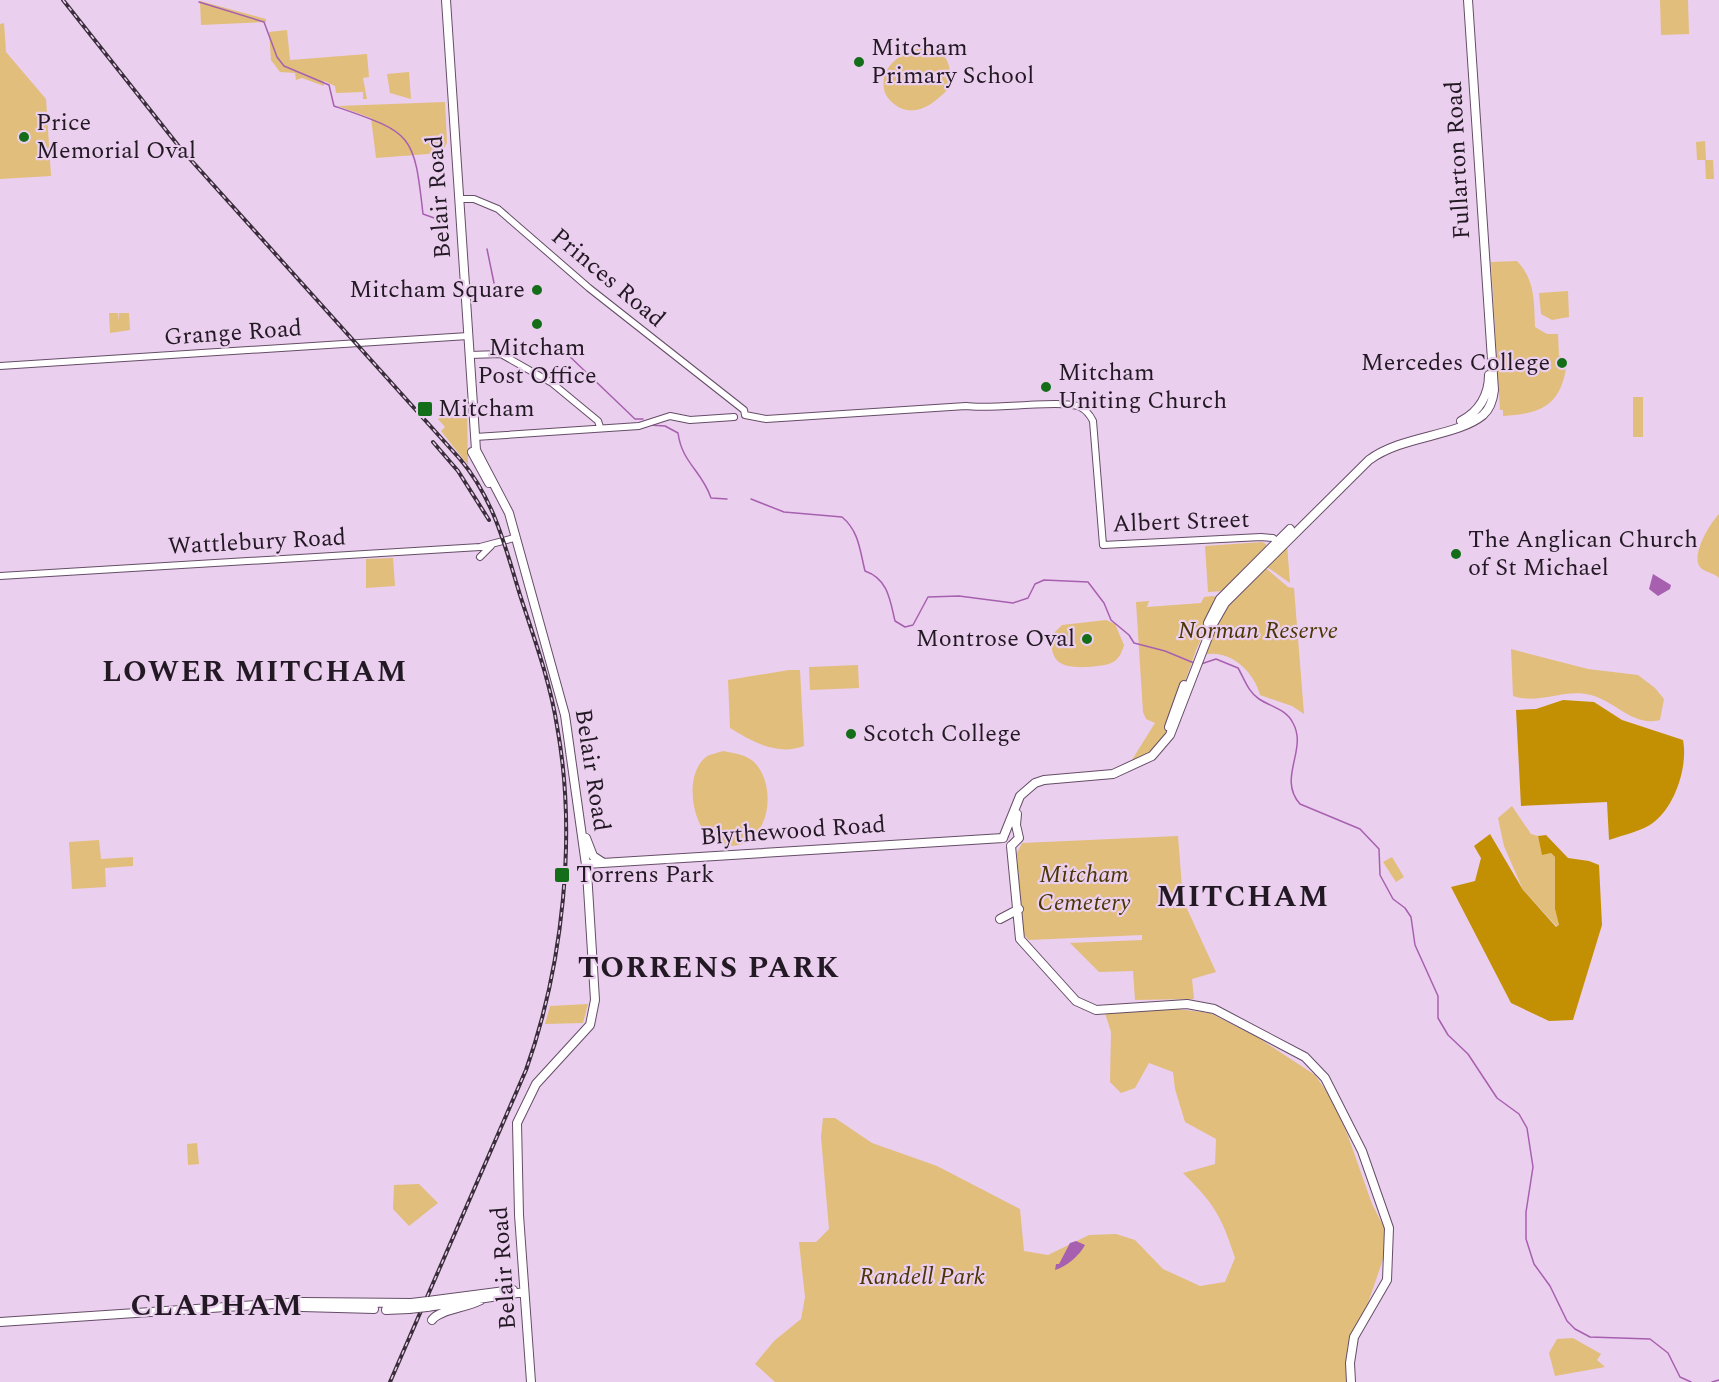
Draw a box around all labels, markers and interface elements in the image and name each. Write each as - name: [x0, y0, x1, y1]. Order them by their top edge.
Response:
- place label: Mitcham Primary School: [871, 30, 1034, 94]
- marker: Mitcham Primary School: [852, 55, 866, 69]
- street label: Fullarton Road: [1436, 80, 1480, 240]
- place label: Price Memorial Oval: [36, 105, 196, 169]
- marker: Price Memorial Oval: [17, 130, 31, 144]
- street label: Belair Road: [417, 134, 461, 260]
- street label: Princes Road: [543, 219, 673, 337]
- place label: Mitcham Square: [349, 272, 525, 308]
- marker: Mitcham Square: [530, 283, 544, 297]
- street label: Grange Road: [163, 310, 303, 356]
- marker: Mitcham Post Office: [530, 317, 544, 331]
- place label: Mitcham Post Office: [477, 330, 597, 394]
- place label: Mercedes College: [1361, 345, 1550, 381]
- place label: Mitcham Uniting Church: [1058, 355, 1227, 419]
- marker: Mercedes College: [1555, 356, 1569, 370]
- marker: Mitcham Uniting Church: [1039, 380, 1053, 394]
- place label: Mitcham: [438, 391, 535, 427]
- marker: Mitcham: [416, 400, 434, 418]
- street label: Albert Street: [1112, 502, 1250, 542]
- street label: Wattlebury Road: [167, 519, 347, 565]
- place label: The Anglican Church of St Michael: [1468, 522, 1698, 586]
- marker: The Anglican Church of St Michael: [1449, 547, 1463, 561]
- park label: Norman Reserve: [1178, 613, 1338, 649]
- place label: Montrose Oval: [916, 621, 1075, 657]
- marker: Montrose Oval: [1080, 632, 1094, 646]
- district label: LOWER MITCHAM: [102, 649, 408, 695]
- street label: Belair Road: [565, 706, 619, 834]
- place label: Scotch College: [863, 716, 1021, 752]
- marker: Scotch College: [844, 727, 858, 741]
- street label: Blythewood Road: [699, 807, 887, 855]
- place label: Torrens Park: [576, 857, 714, 893]
- park label: Mitcham Cemetery: [1038, 857, 1131, 921]
- marker: Torrens Park: [553, 866, 571, 884]
- district label: MITCHAM: [1156, 874, 1330, 920]
- district label: TORRENS PARK: [578, 945, 840, 991]
- street label: Belair Road: [482, 1205, 526, 1331]
- park label: Randell Park: [859, 1259, 985, 1295]
- district label: CLAPHAM: [131, 1283, 303, 1329]

